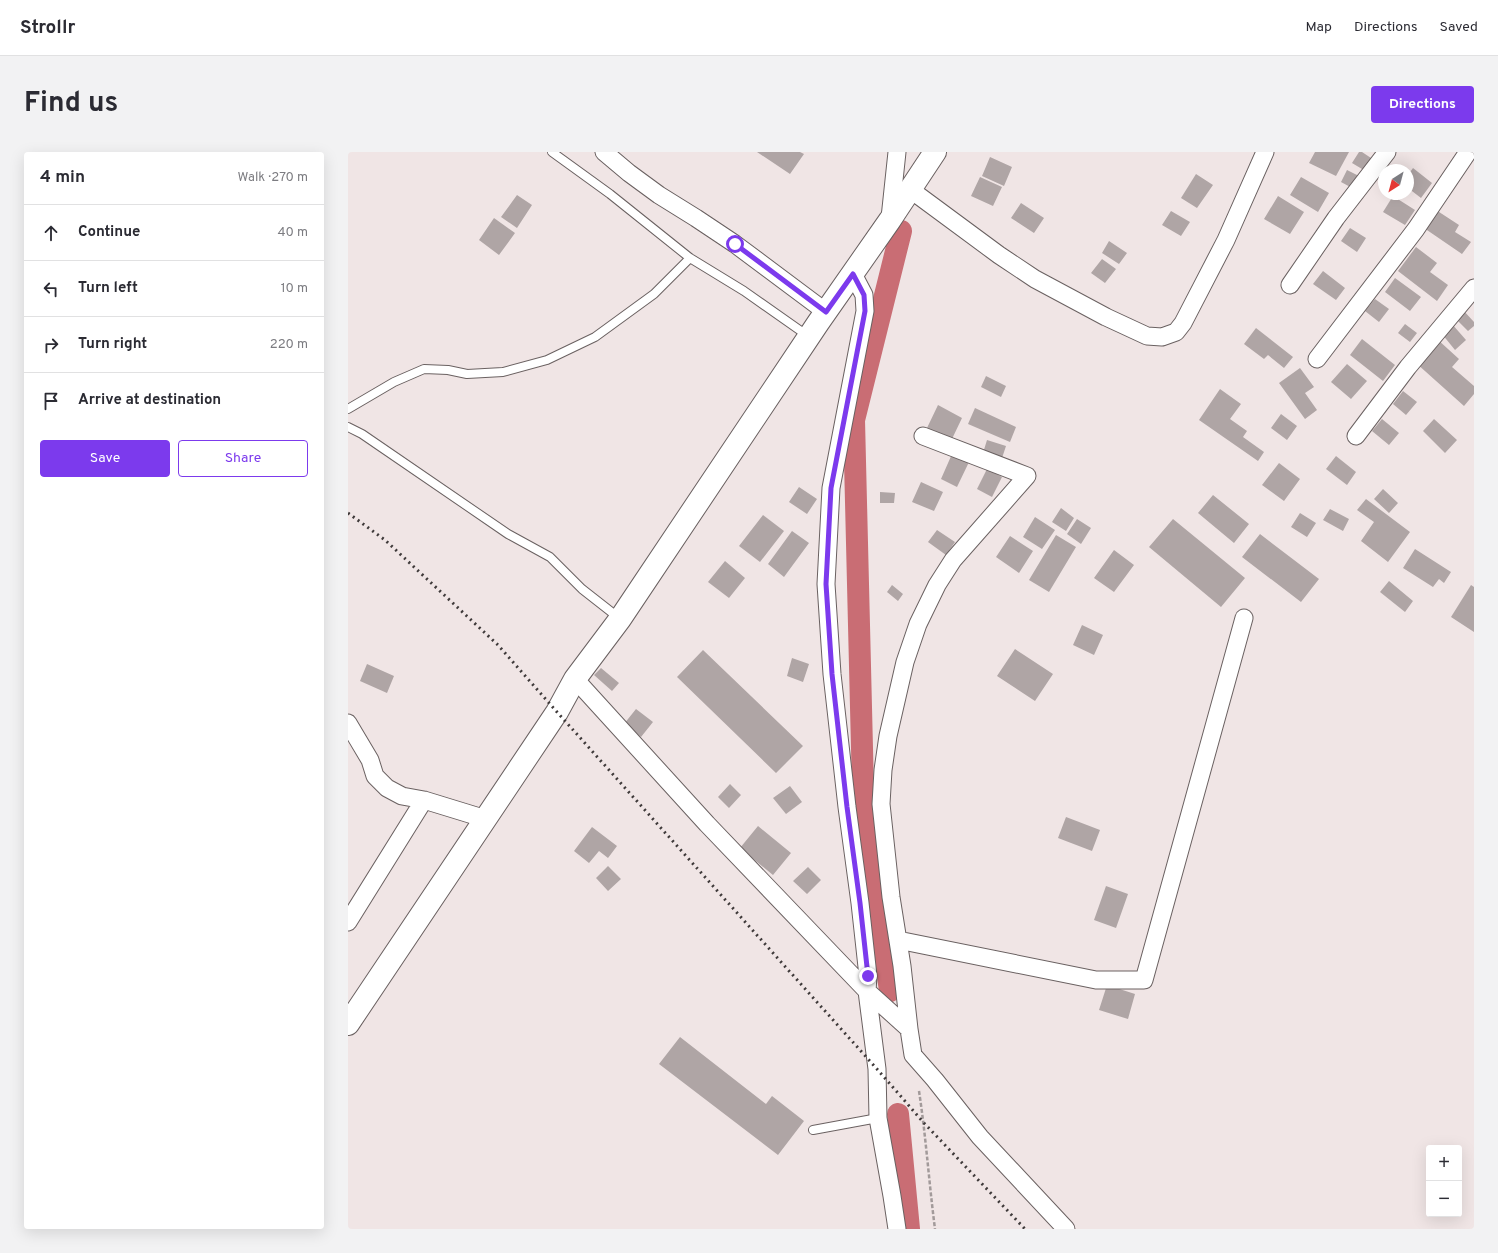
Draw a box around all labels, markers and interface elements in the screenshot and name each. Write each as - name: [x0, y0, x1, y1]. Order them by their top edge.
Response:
- text: Strollr: [20, 16, 75, 40]
- text: Map: [1306, 19, 1332, 36]
- text: Directions: [1354, 19, 1418, 36]
- text: Saved: [1440, 19, 1478, 36]
- text: Find us: [24, 86, 118, 122]
- button: Directions: [1371, 86, 1474, 123]
- north arrow: [1378, 164, 1414, 200]
- text: 4 min: [40, 167, 85, 189]
- text: Walk · 270 m: [238, 170, 308, 186]
- icon: ahead: [40, 222, 62, 244]
- text: Continue: [78, 223, 140, 242]
- text: 40 m: [278, 225, 308, 241]
- route start: [726, 235, 744, 253]
- icon: left: [40, 278, 62, 300]
- text: Turn left: [78, 279, 138, 298]
- text: 10 m: [281, 281, 308, 297]
- icon: right: [40, 334, 62, 356]
- text: Turn right: [78, 335, 147, 354]
- text: 220 m: [270, 337, 308, 353]
- icon: arrive: [40, 390, 62, 412]
- text: Arrive at destination: [78, 391, 221, 410]
- button: Save: [40, 440, 170, 477]
- button: Share: [178, 440, 308, 477]
- route end: [859, 967, 877, 985]
- map controls: [1426, 1145, 1462, 1217]
- button: +: [1426, 1145, 1462, 1181]
- button: −: [1426, 1181, 1462, 1217]

